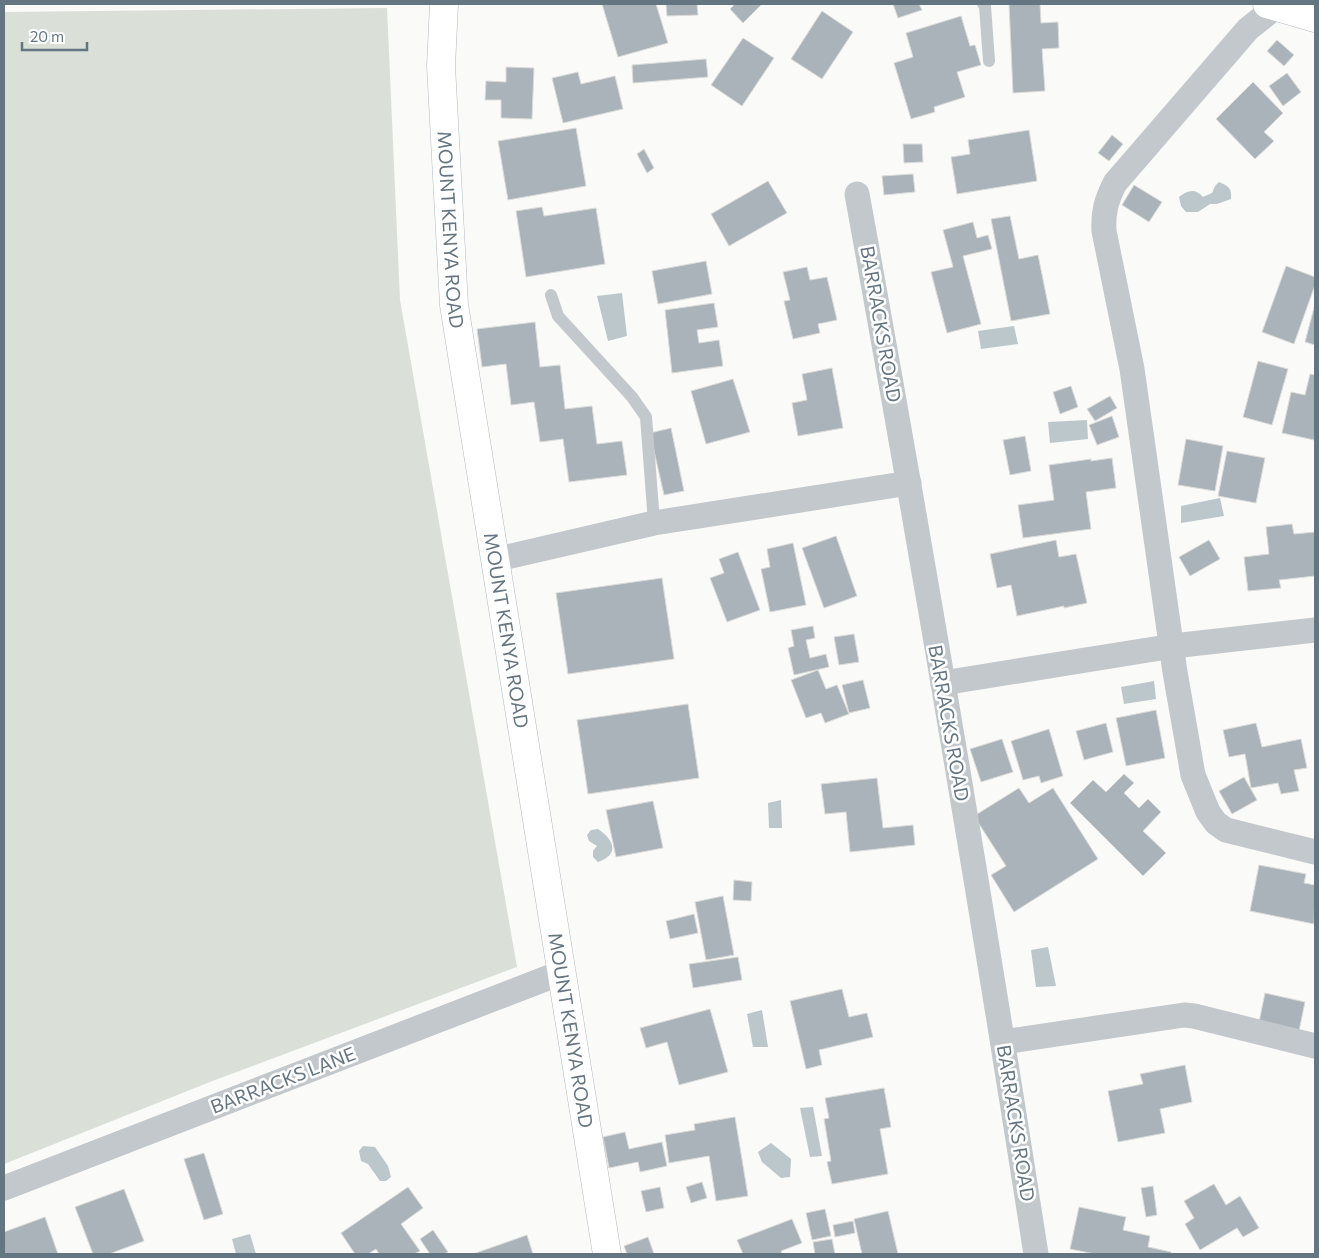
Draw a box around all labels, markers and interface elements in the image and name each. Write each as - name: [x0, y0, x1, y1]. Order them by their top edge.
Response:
- scale bar: [22, 20, 88, 52]
- text: 20 m: [30, 27, 64, 45]
- street label: MOUNT KENYA ROAD: [434, 130, 470, 330]
- street label: BARRACKS ROAD: [856, 244, 907, 404]
- street label: MOUNT KENYA ROAD: [480, 531, 534, 730]
- street label: BARRACKS ROAD: [924, 643, 975, 803]
- street label: MOUNT KENYA ROAD: [544, 931, 599, 1130]
- street label: BARRACKS LANE: [207, 1041, 359, 1118]
- street label: BARRACKS ROAD: [993, 1043, 1040, 1203]

